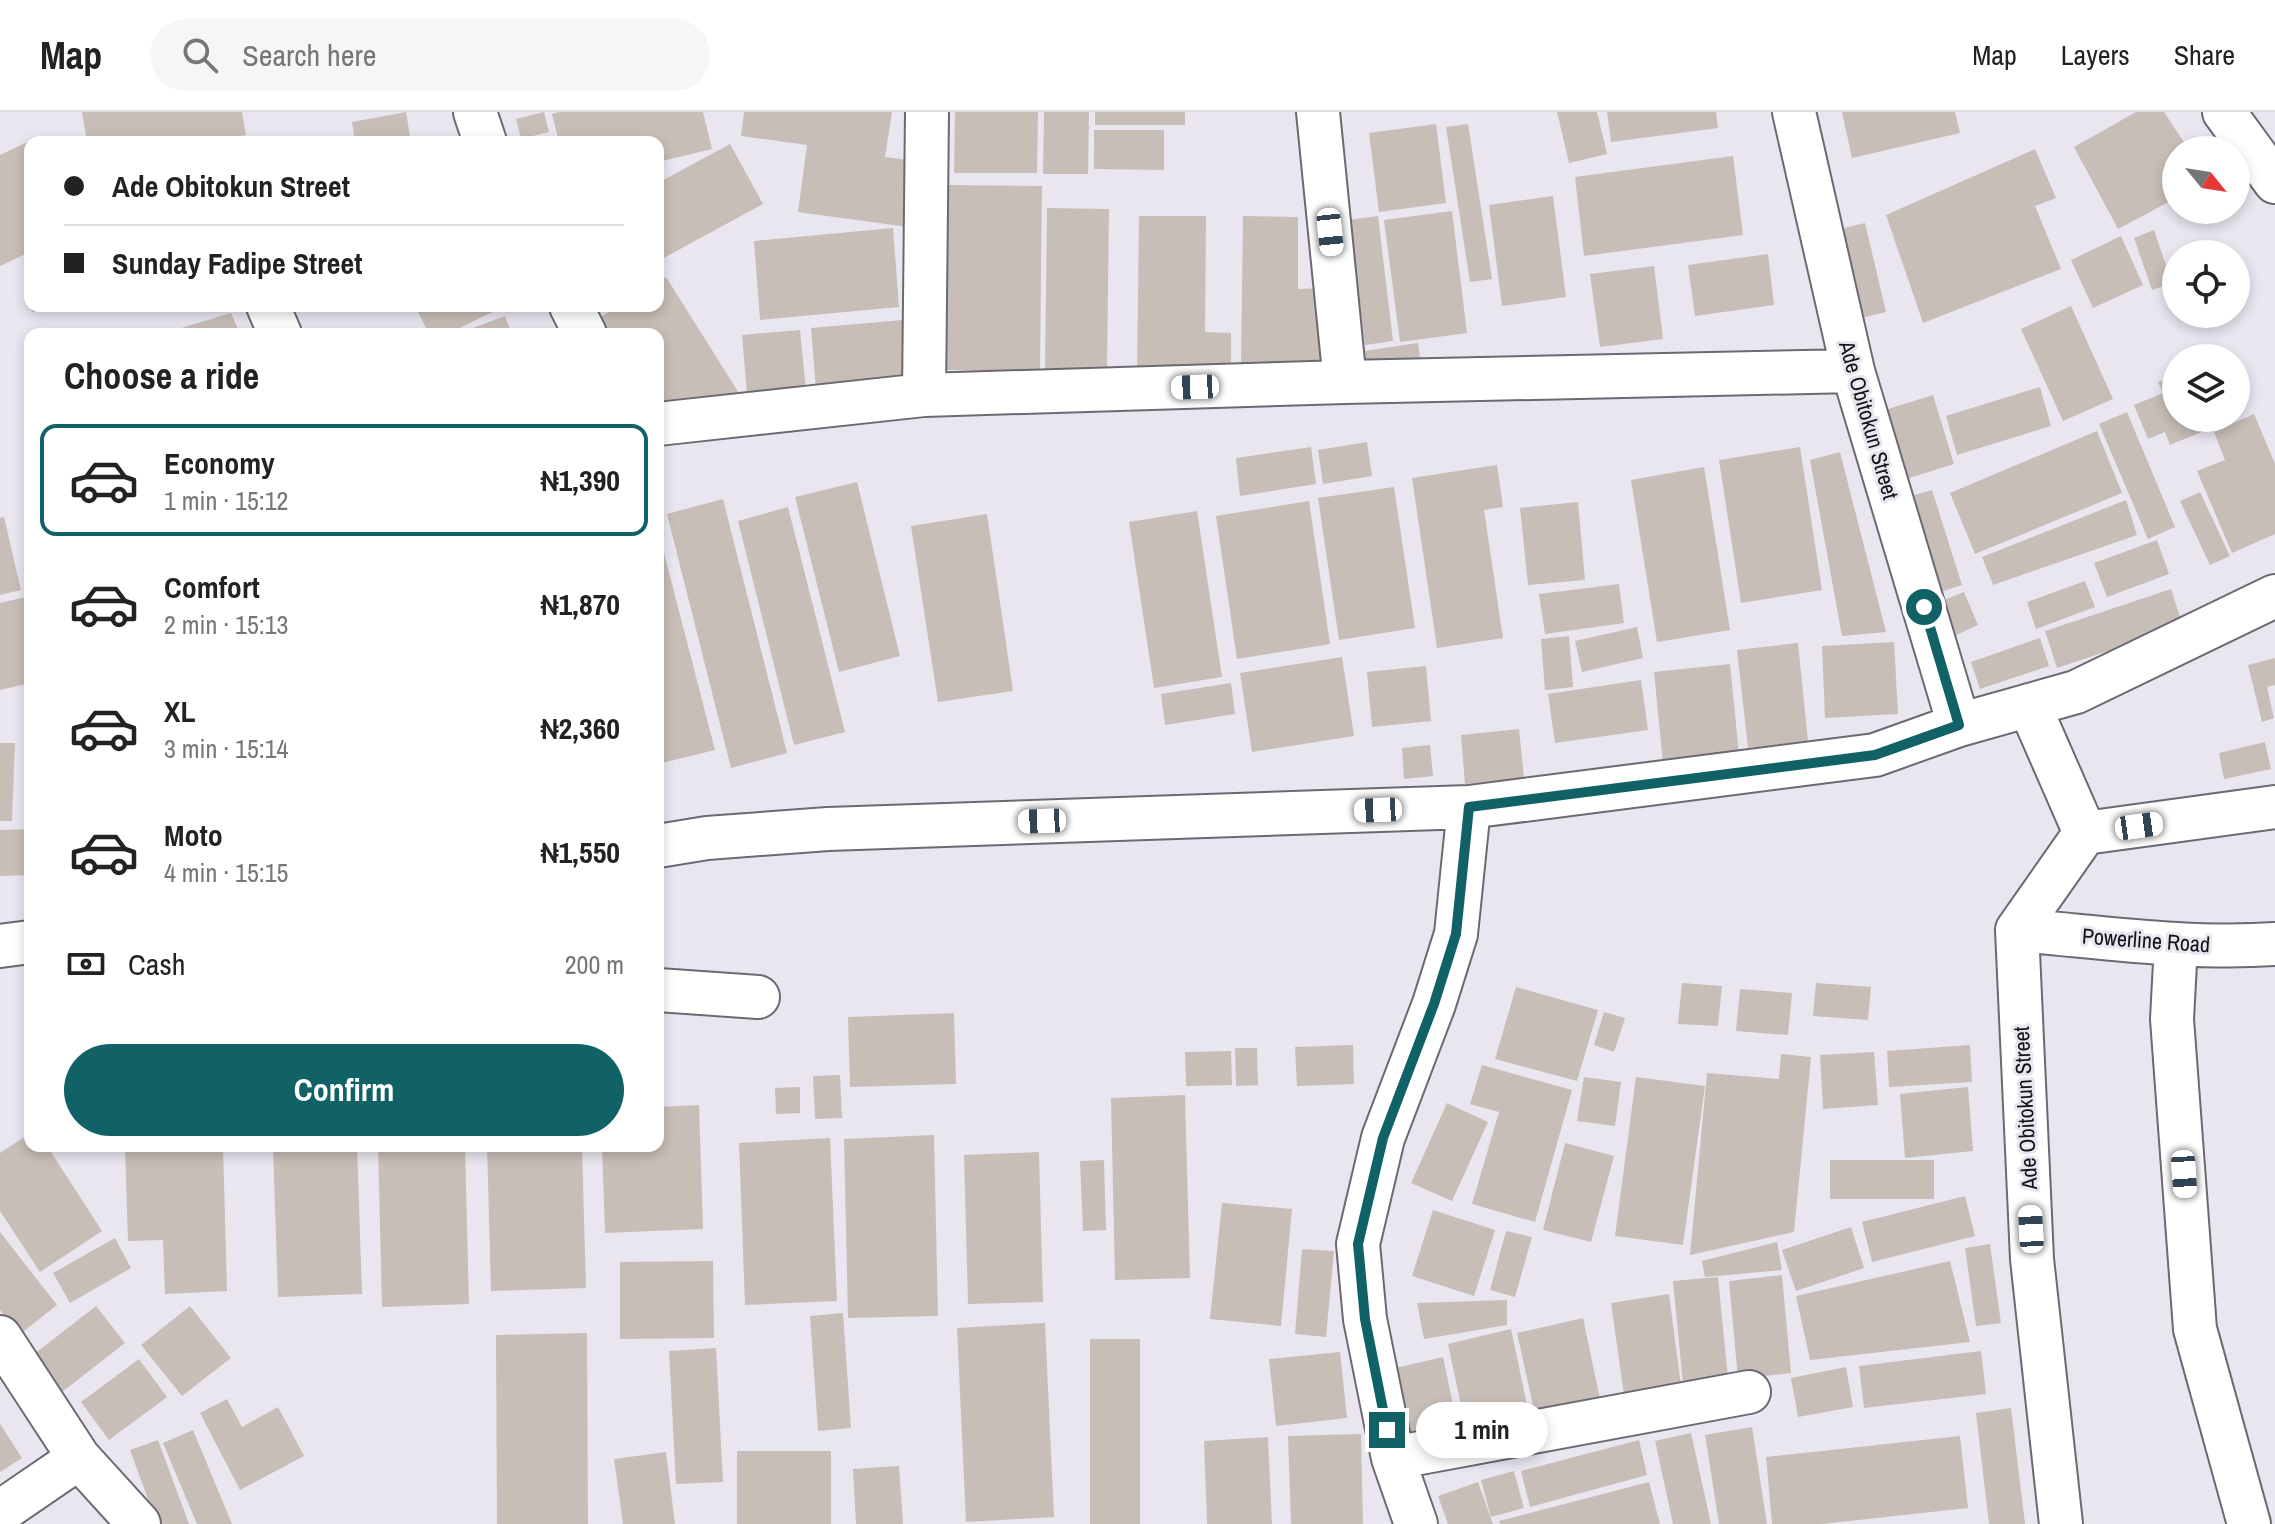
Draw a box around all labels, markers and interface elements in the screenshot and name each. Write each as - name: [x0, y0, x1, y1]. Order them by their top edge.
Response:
- search box: [150, 19, 710, 91]
- text: Map: [40, 30, 102, 81]
- icon: search: [178, 33, 222, 77]
- text: Search here: [242, 35, 376, 75]
- text: Map: [1972, 36, 2017, 74]
- text: Layers: [2061, 36, 2130, 74]
- text: Share: [2174, 36, 2235, 74]
- north arrow: [2162, 136, 2250, 224]
- map controls: [2162, 136, 2250, 432]
- text: Ade Obitokun Street: [112, 166, 350, 206]
- car: [1316, 207, 1344, 257]
- button: locate: [2162, 240, 2250, 328]
- text: Sunday Fadipe Street: [112, 243, 362, 283]
- street label: Ade Obitokun Street: [1832, 336, 1906, 503]
- button: layers: [2162, 344, 2250, 432]
- text: Choose a ride: [64, 352, 259, 400]
- car: [1171, 374, 1219, 400]
- text: Economy: [164, 443, 275, 483]
- icon: car: [68, 444, 140, 516]
- text: ₦1,390: [541, 460, 620, 500]
- text: 1 min · 15:12: [164, 483, 288, 518]
- text: Comfort: [164, 567, 260, 607]
- icon: car: [68, 568, 140, 640]
- text: ₦1,870: [541, 584, 620, 624]
- route start: [1906, 589, 1942, 625]
- text: 2 min · 15:13: [164, 607, 288, 642]
- text: XL: [164, 691, 195, 731]
- icon: car: [68, 692, 140, 764]
- text: ₦2,360: [541, 708, 620, 748]
- text: 3 min · 15:14: [164, 731, 288, 766]
- car: [1354, 797, 1402, 823]
- car: [1018, 808, 1066, 834]
- car: [2114, 811, 2164, 841]
- text: Moto: [164, 815, 223, 855]
- icon: car: [68, 816, 140, 888]
- text: ₦1,550: [541, 832, 620, 872]
- text: 4 min · 15:15: [164, 855, 288, 890]
- street label: Powerline Road: [2081, 921, 2211, 959]
- icon: cash: [64, 942, 108, 986]
- text: Cash: [128, 944, 185, 984]
- text: 200 m: [565, 947, 624, 982]
- street label: Ade Obitokun Street: [2006, 1026, 2044, 1191]
- button: Confirm: [64, 1044, 624, 1136]
- car: [2170, 1149, 2198, 1199]
- car: [2018, 1204, 2044, 1254]
- callout: 1 min: [1415, 1402, 1547, 1458]
- route end: [1369, 1412, 1405, 1448]
- text: 1 min: [1454, 1412, 1510, 1447]

